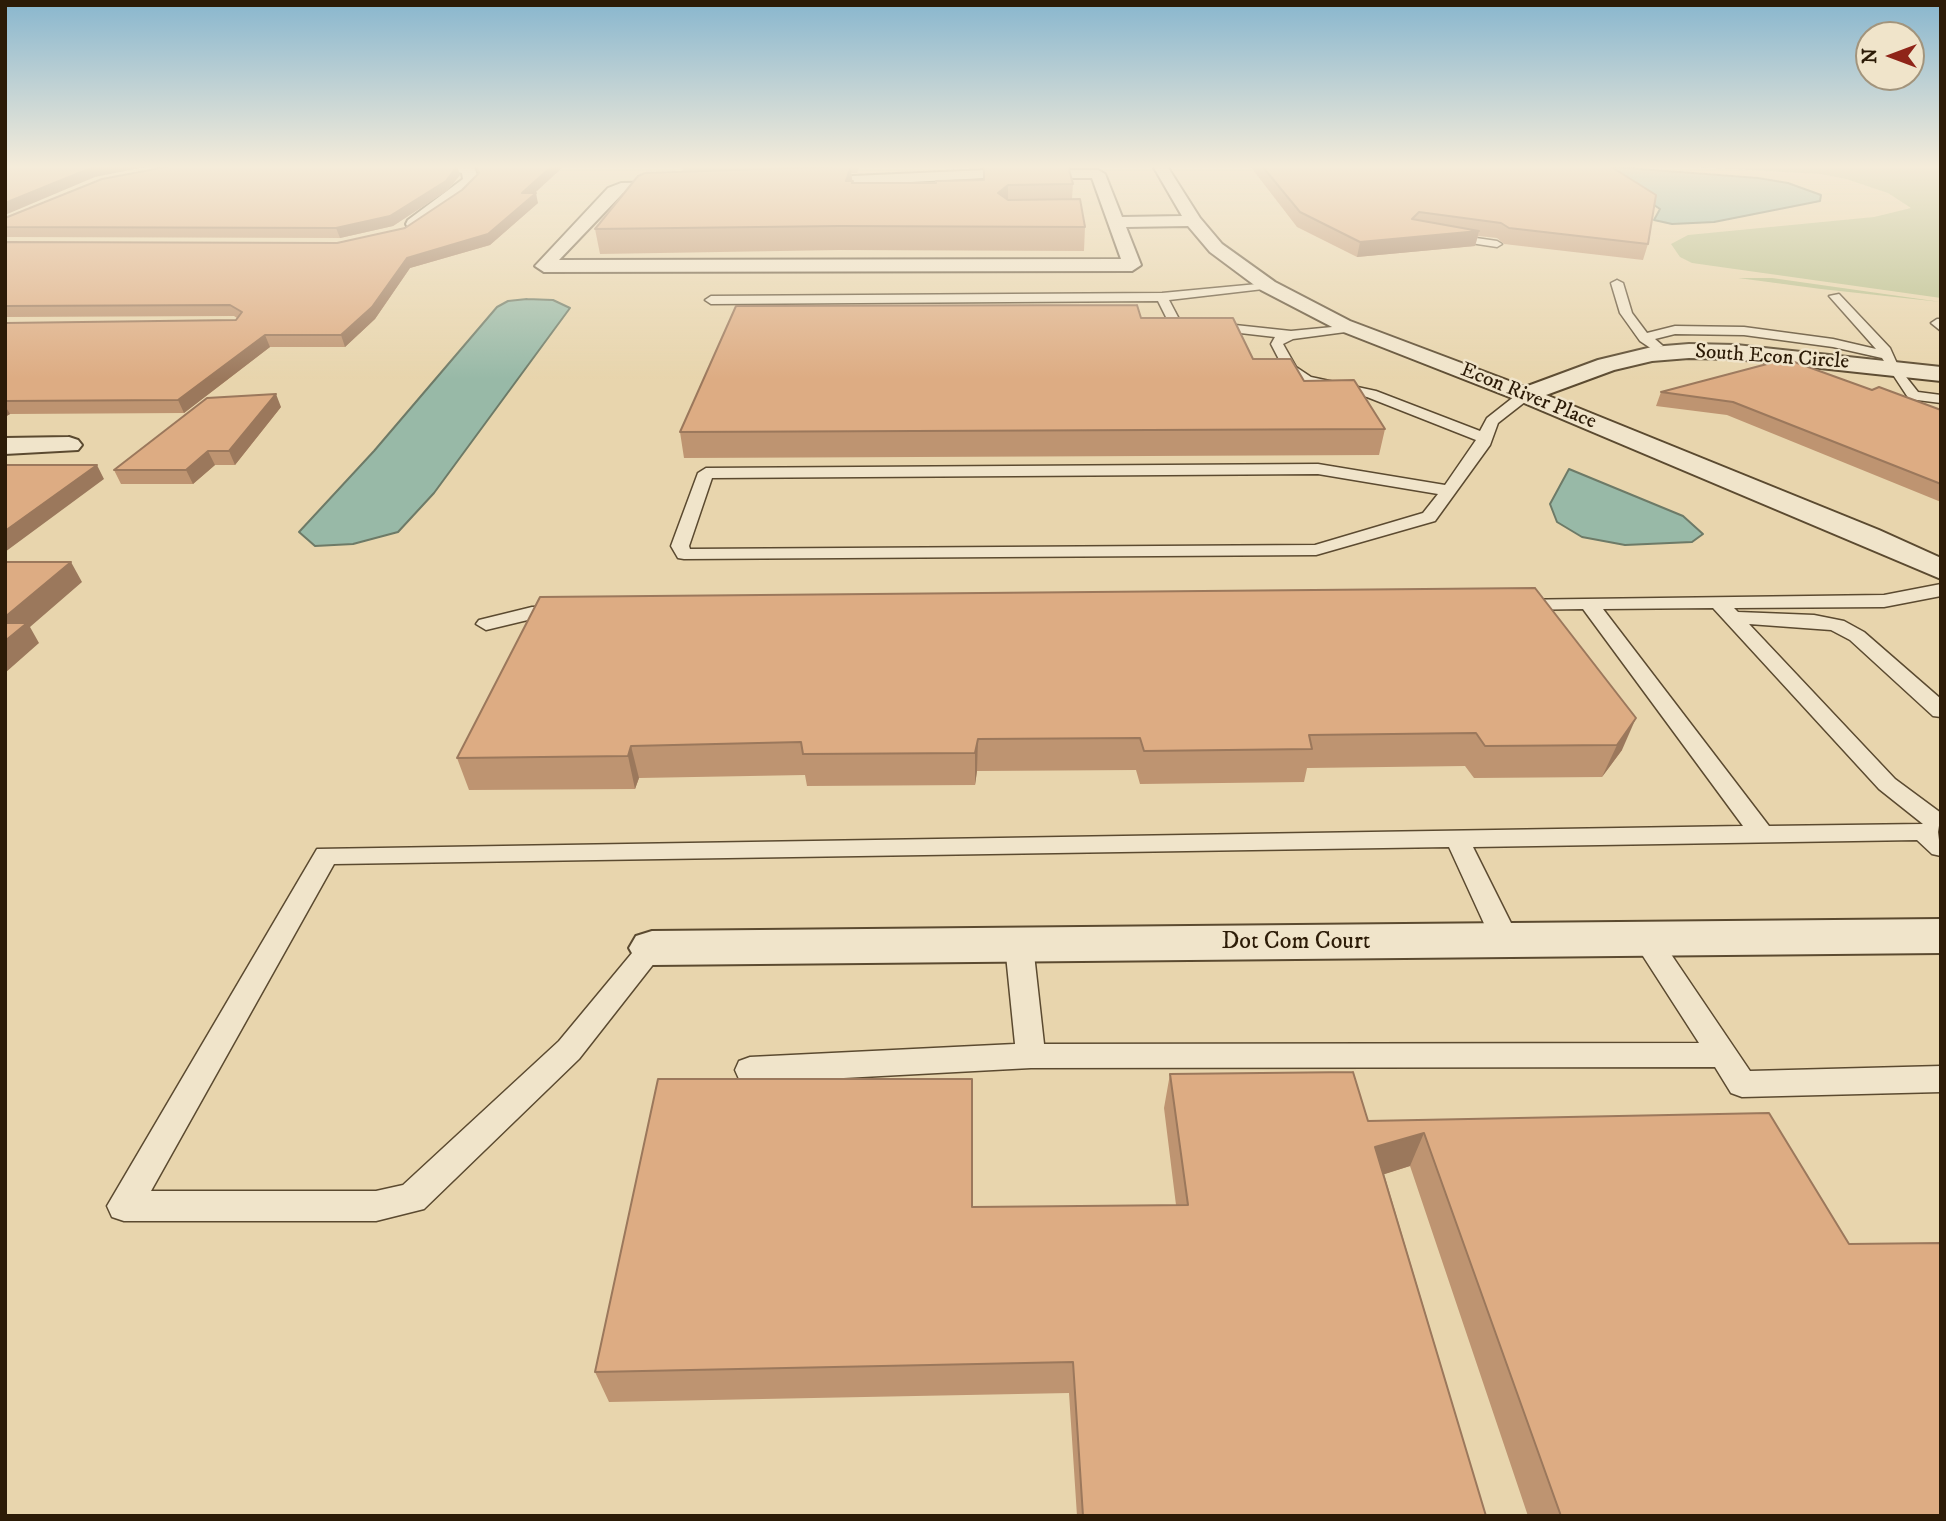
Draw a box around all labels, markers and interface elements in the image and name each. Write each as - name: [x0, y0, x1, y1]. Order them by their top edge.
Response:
- north arrow: [1855, 21, 1925, 91]
- text: N: [1859, 48, 1882, 64]
- street label: South Econ Circle: [1694, 340, 1850, 376]
- street label: Econ River Place: [1456, 358, 1600, 436]
- street label: Dot Com Court: [1221, 929, 1371, 957]

